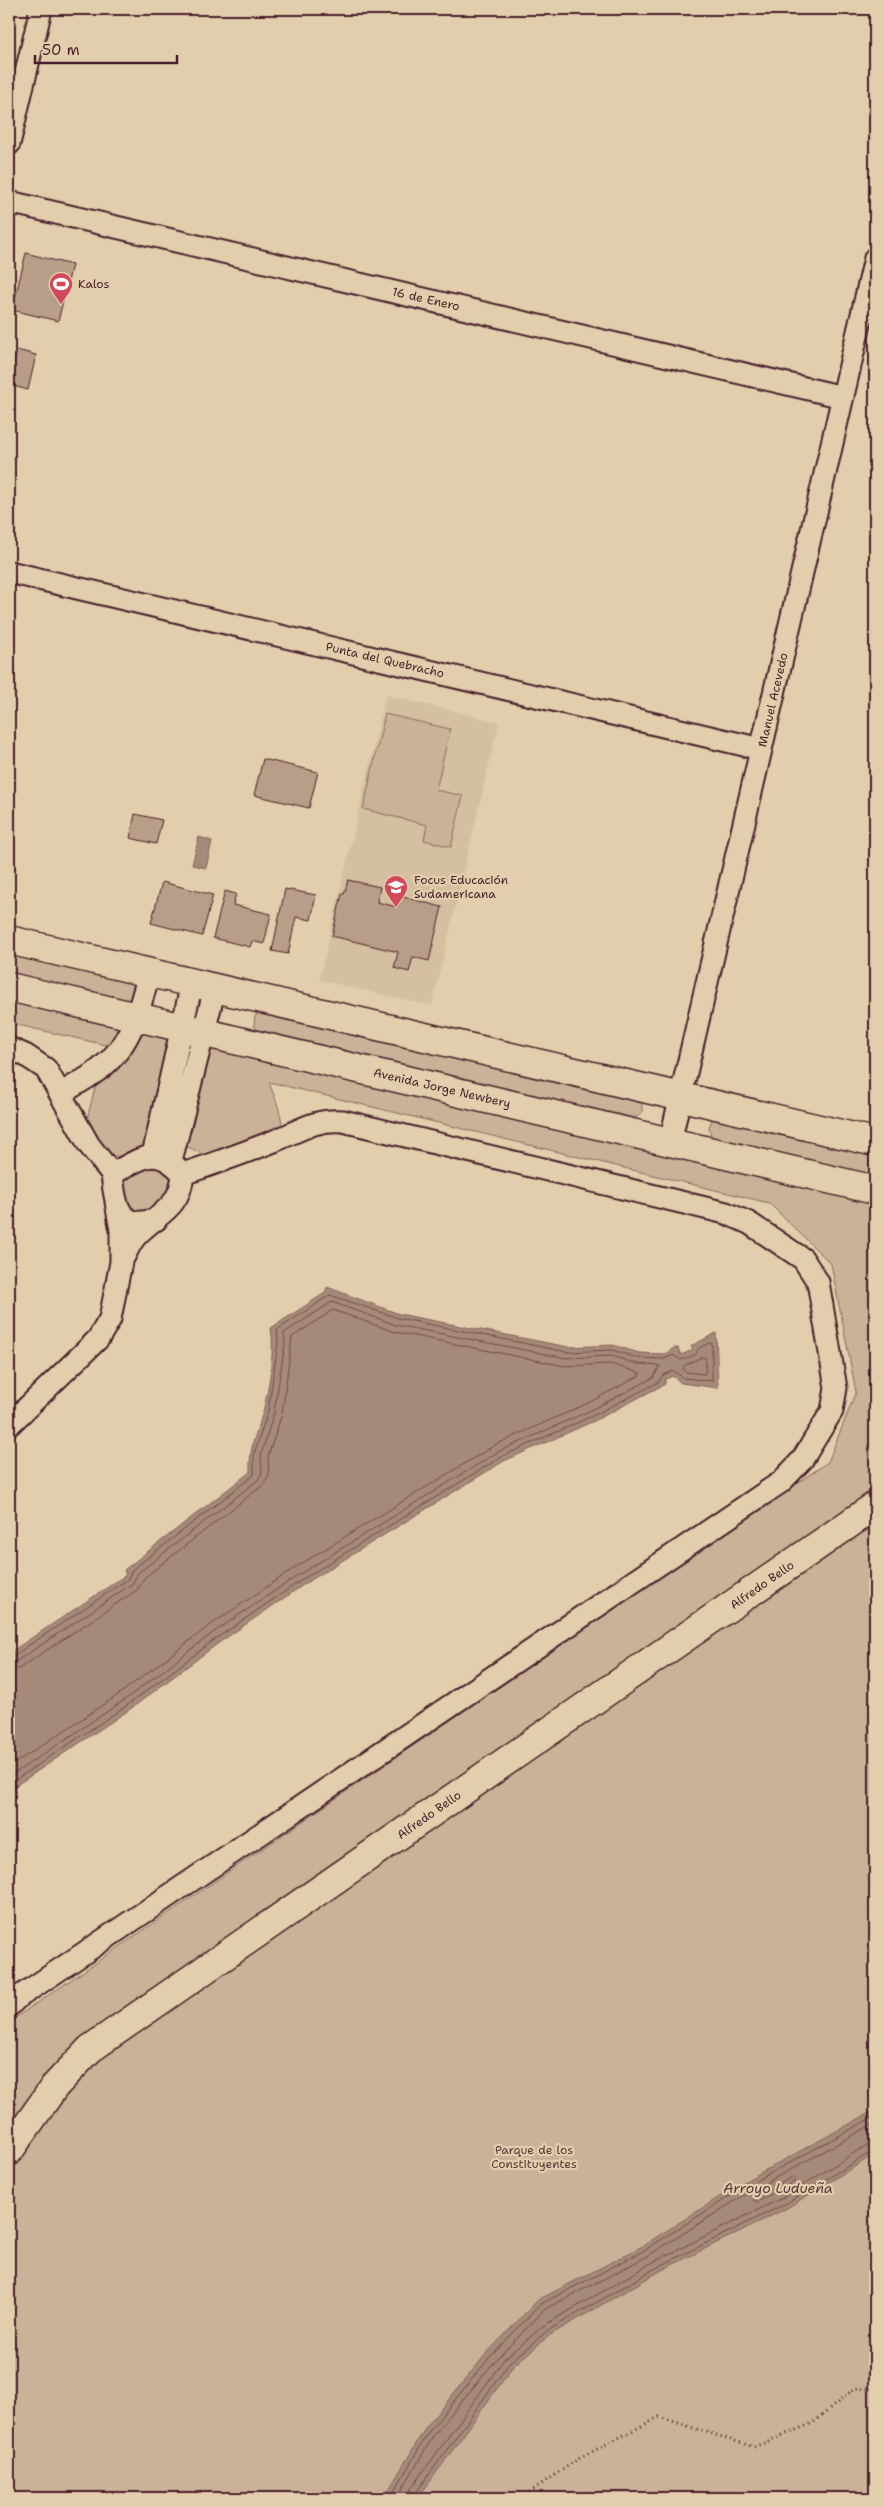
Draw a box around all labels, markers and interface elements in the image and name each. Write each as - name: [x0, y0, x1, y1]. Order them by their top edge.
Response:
- scale bar: [35, 32, 178, 64]
- text: 50 m: [42, 40, 80, 60]
- sports icon: Kalos: [48, 271, 74, 305]
- place label: Kalos: [78, 276, 109, 292]
- street label: 16 de Enero: [391, 283, 461, 315]
- street label: Punta del Quebracho: [324, 639, 446, 681]
- street label: Manuel Acevedo: [754, 651, 792, 749]
- place label: Focus Educación Sudamericana: [414, 872, 508, 902]
- school or university icon: Focus Educación Sudamericana: [383, 874, 409, 908]
- street label: Avenida Jorge Newbery: [372, 1064, 512, 1112]
- street label: Alfredo Bello: [727, 1557, 797, 1613]
- street label: Alfredo Bello: [394, 1787, 464, 1843]
- park label: Parque de los Constituyentes: [491, 2142, 577, 2172]
- water label: Arroyo Ludueña: [723, 2179, 833, 2197]

